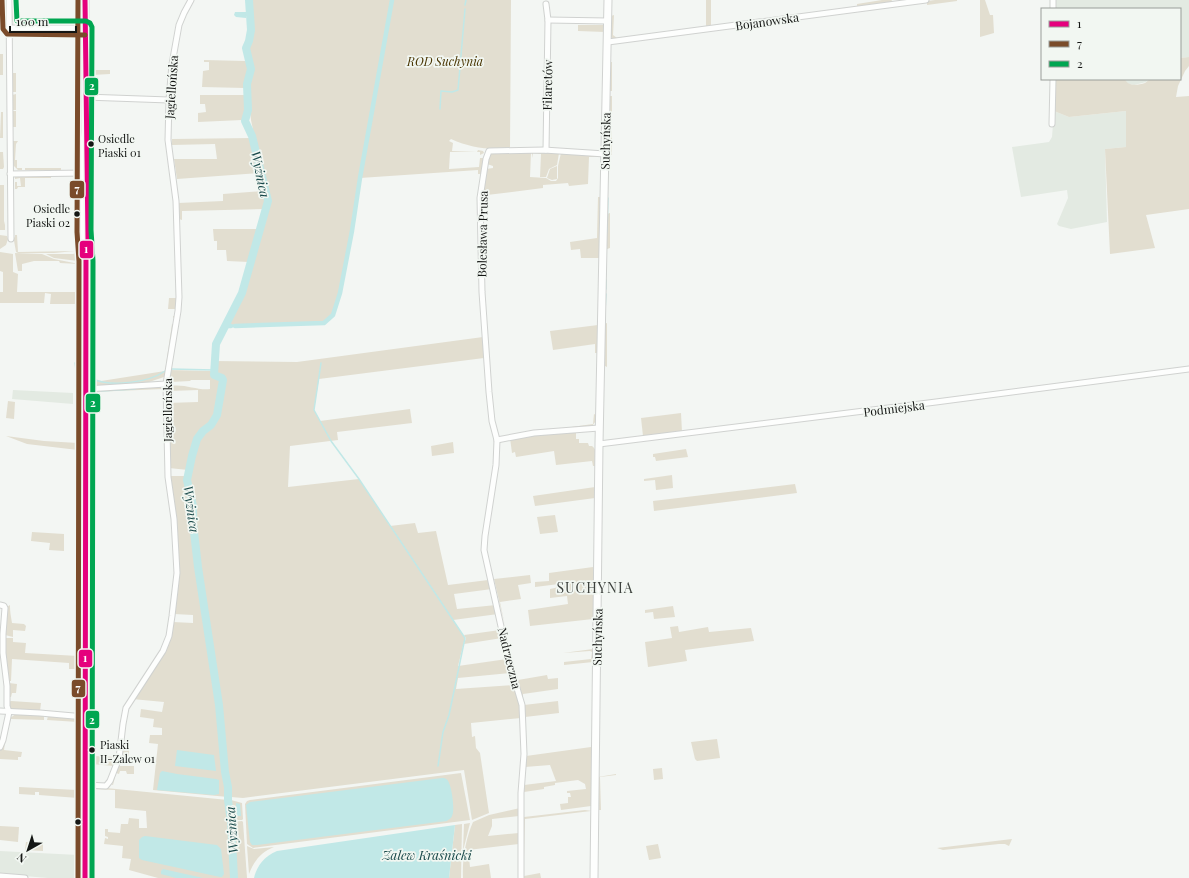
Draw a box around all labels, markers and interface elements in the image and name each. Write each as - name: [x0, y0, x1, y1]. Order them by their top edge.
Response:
- scale bar: [10, 8, 76, 34]
- legend: [1041, 8, 1181, 80]
- street label: Bojanowska: [734, 9, 800, 33]
- text: 100 m: [16, 13, 49, 29]
- text: 1: [1077, 15, 1082, 31]
- text: 7: [1077, 35, 1082, 51]
- park label: ROD Suchynia: [406, 53, 483, 69]
- street label: Jagiellońska: [161, 55, 181, 120]
- text: 2: [1077, 55, 1083, 71]
- street label: Filaretów: [539, 59, 555, 111]
- line badge: 2: [84, 77, 99, 96]
- text: 2: [89, 78, 95, 93]
- street label: Suchyńska: [597, 112, 613, 170]
- place label: Osiedle Piaski 01: [98, 131, 141, 160]
- marker: Osiedle Piaski 01: [86, 139, 96, 149]
- water label: Wyżnica: [248, 149, 274, 199]
- line badge: 7: [69, 180, 85, 199]
- text: 7: [74, 181, 80, 196]
- street label: Bolesława Prusa: [473, 191, 491, 277]
- place label: Osiedle Piaski 02: [26, 201, 70, 230]
- marker: Osiedle Piaski 02: [72, 209, 82, 219]
- line badge: 1: [79, 240, 94, 259]
- text: 1: [84, 241, 88, 256]
- street label: Jagiellońska: [159, 378, 175, 443]
- line badge: 2: [85, 393, 101, 413]
- text: 2: [90, 395, 96, 410]
- street label: Podmiejska: [862, 396, 926, 420]
- water label: Wyżnica: [180, 484, 204, 534]
- district label: SUCHYNIA: [557, 578, 633, 597]
- street label: Suchyńska: [589, 608, 605, 666]
- street label: Nadrzeczna: [495, 626, 525, 691]
- line badge: 1: [78, 649, 93, 668]
- text: 1: [83, 650, 87, 665]
- line badge: 7: [71, 679, 86, 698]
- text: 7: [75, 680, 81, 695]
- line badge: 2: [85, 710, 100, 729]
- text: 2: [89, 712, 95, 727]
- place label: Piaski II-Zalew 01: [100, 737, 155, 766]
- marker: Piaski II-Zalew 01: [87, 745, 97, 755]
- water label: Wyżnica: [221, 806, 241, 854]
- unlabelled marker: [73, 817, 83, 827]
- north arrow: [8, 830, 48, 870]
- water label: Zalew Kraśnicki: [381, 846, 473, 863]
- text: N: [14, 850, 29, 866]

